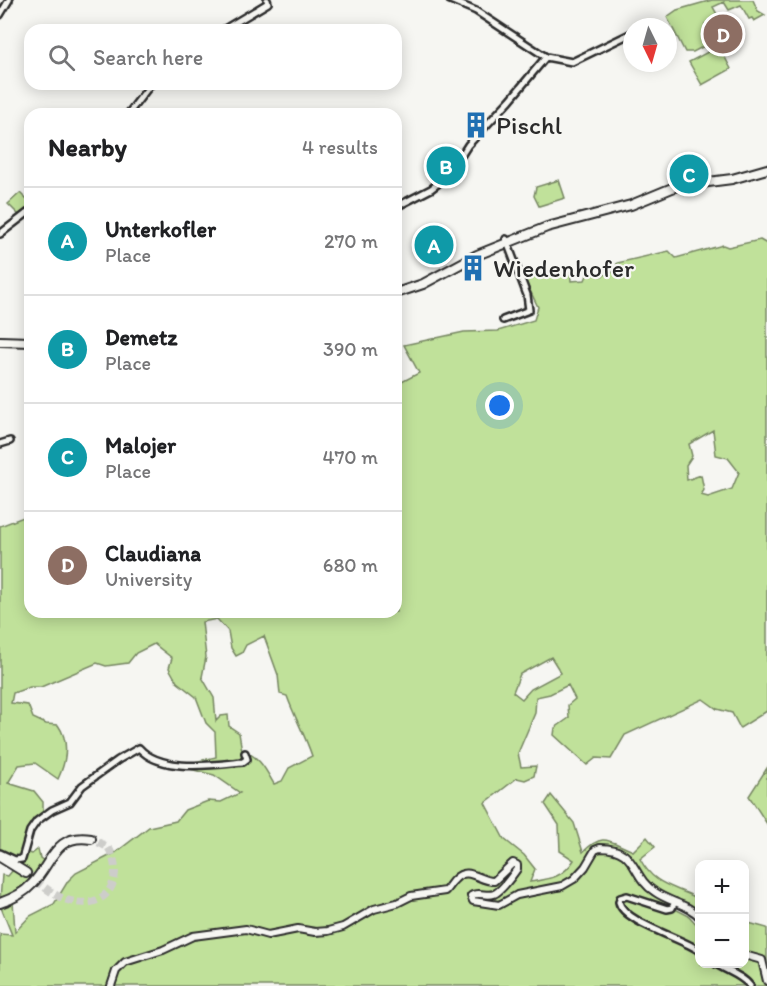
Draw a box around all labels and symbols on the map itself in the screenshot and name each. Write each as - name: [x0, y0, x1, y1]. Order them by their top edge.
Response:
- pin: D: [704, 12, 742, 57]
- north arrow: [623, 18, 677, 72]
- place label: Pischl: [496, 109, 562, 141]
- building icon: Pischl: [461, 110, 491, 140]
- pin: B: [426, 144, 466, 188]
- pin: C: [670, 152, 708, 196]
- pin: A: [414, 222, 454, 268]
- place label: Wiedenhofer: [493, 252, 634, 284]
- building icon: Wiedenhofer: [458, 253, 488, 283]
- your location: [485, 391, 514, 420]

